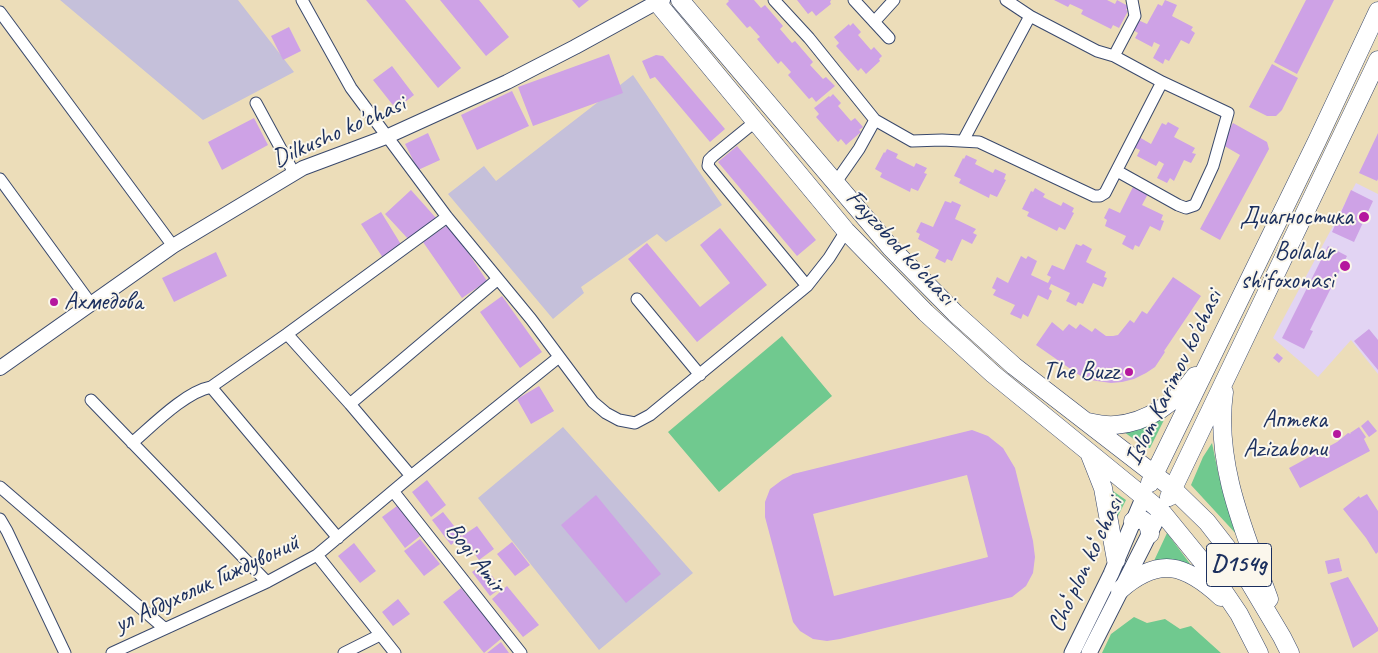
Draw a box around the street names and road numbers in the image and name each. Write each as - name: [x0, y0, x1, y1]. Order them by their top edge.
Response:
- street label: Dilkusho ko'chasi: [268, 89, 410, 175]
- street label: Fayzobod ko'chasi: [839, 184, 961, 312]
- street label: Islom Karimov ko'chasi: [1119, 285, 1229, 471]
- street label: Choʻplon koʻchasi: [1042, 493, 1130, 637]
- street label: Bogi Amir: [438, 517, 512, 599]
- street label: ул Абдухолик Гиждувоний: [110, 528, 304, 640]
- road number: D154g: [1206, 544, 1272, 586]

